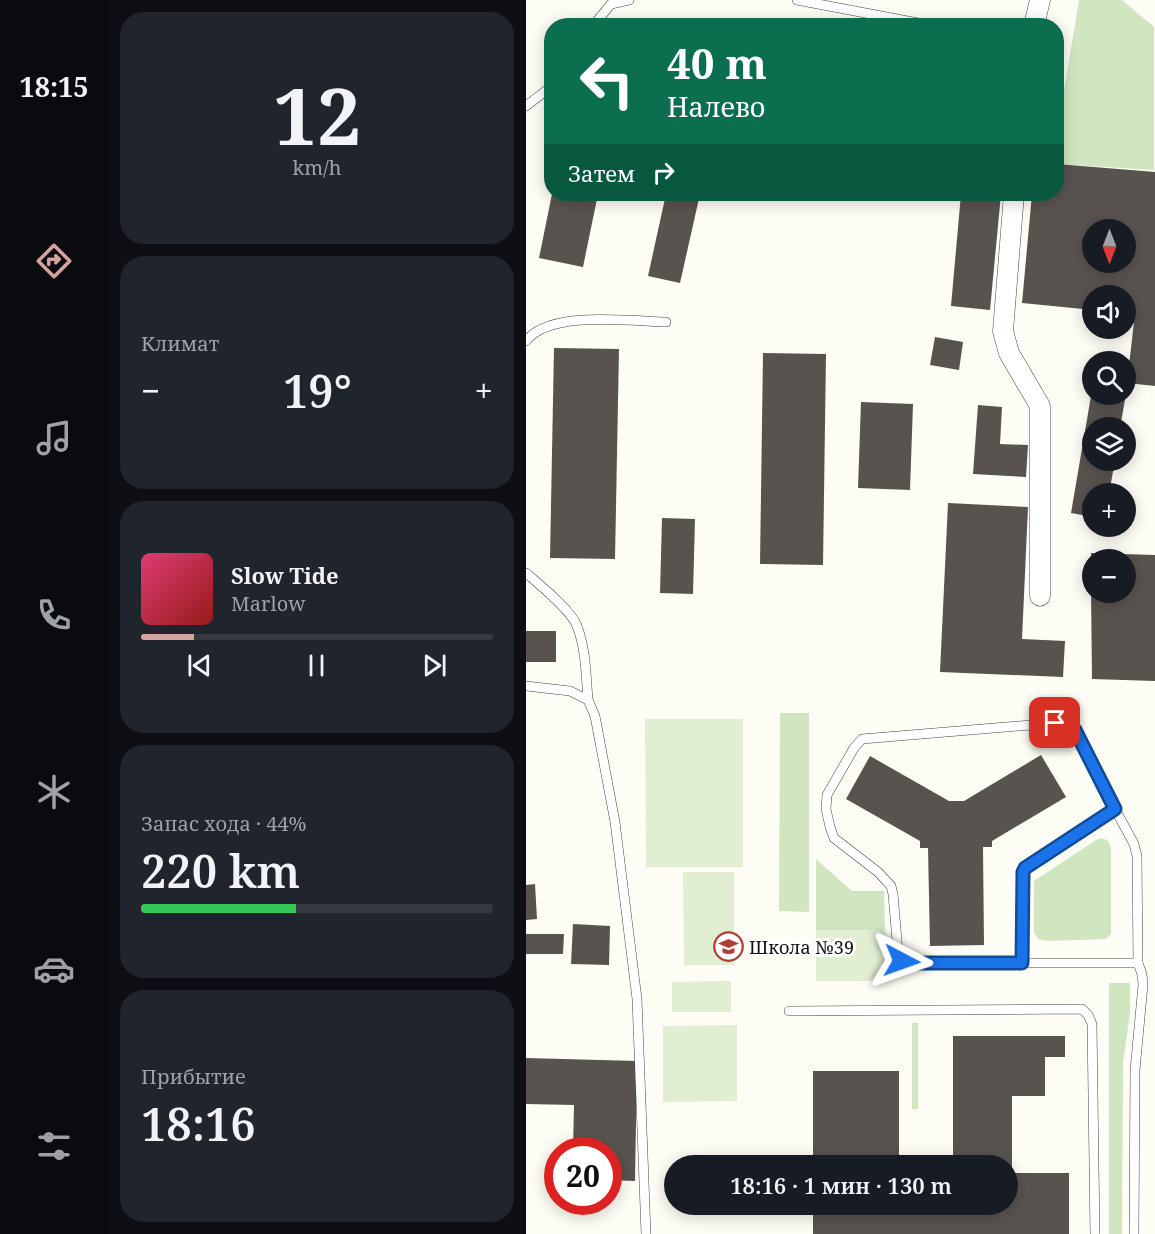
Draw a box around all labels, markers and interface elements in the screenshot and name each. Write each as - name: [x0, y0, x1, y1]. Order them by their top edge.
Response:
- text: 40 m: [667, 34, 767, 91]
- icon: left: [568, 42, 646, 120]
- text: 12: [273, 62, 361, 168]
- text: 18:15: [19, 68, 89, 105]
- text: Налево: [667, 88, 765, 125]
- text: km/h: [292, 154, 342, 181]
- icon: right: [647, 156, 680, 189]
- text: Затем: [568, 158, 635, 188]
- north arrow: [1082, 219, 1136, 273]
- map controls: [1082, 219, 1136, 603]
- icon: directions: [33, 240, 75, 282]
- button: sound: [1082, 285, 1136, 339]
- text: Климат: [141, 330, 219, 357]
- button: search: [1082, 351, 1136, 405]
- text: 19°: [283, 360, 352, 421]
- text: −: [141, 368, 160, 413]
- text: +: [475, 368, 493, 413]
- icon: music: [33, 417, 75, 459]
- button: layers: [1082, 417, 1136, 471]
- button: +: [1082, 483, 1136, 537]
- button: −: [1082, 549, 1136, 603]
- text: Slow Tide: [231, 560, 339, 590]
- text: Marlow: [231, 590, 305, 617]
- icon: phone: [33, 594, 75, 636]
- icon: previous: [183, 649, 216, 682]
- icon: pause: [300, 649, 333, 682]
- icon: next: [418, 649, 451, 682]
- pin: [1029, 697, 1080, 748]
- icon: arrive: [1038, 706, 1071, 739]
- icon: climate: [33, 771, 75, 813]
- text: Запас хода · 44%: [141, 810, 306, 837]
- text: 220 km: [141, 840, 300, 901]
- position arrow: [870, 929, 934, 993]
- school or university icon: Школа №39: [712, 931, 744, 963]
- place label: Школа №39: [749, 935, 854, 959]
- icon: car: [33, 948, 75, 990]
- text: Прибытие: [141, 1063, 246, 1090]
- text: 18:16: [141, 1093, 256, 1154]
- icon: filters: [33, 1125, 75, 1167]
- speed limit sign: 20: [544, 1137, 622, 1215]
- text: 18:16 · 1 мин · 130 m: [730, 1170, 952, 1200]

